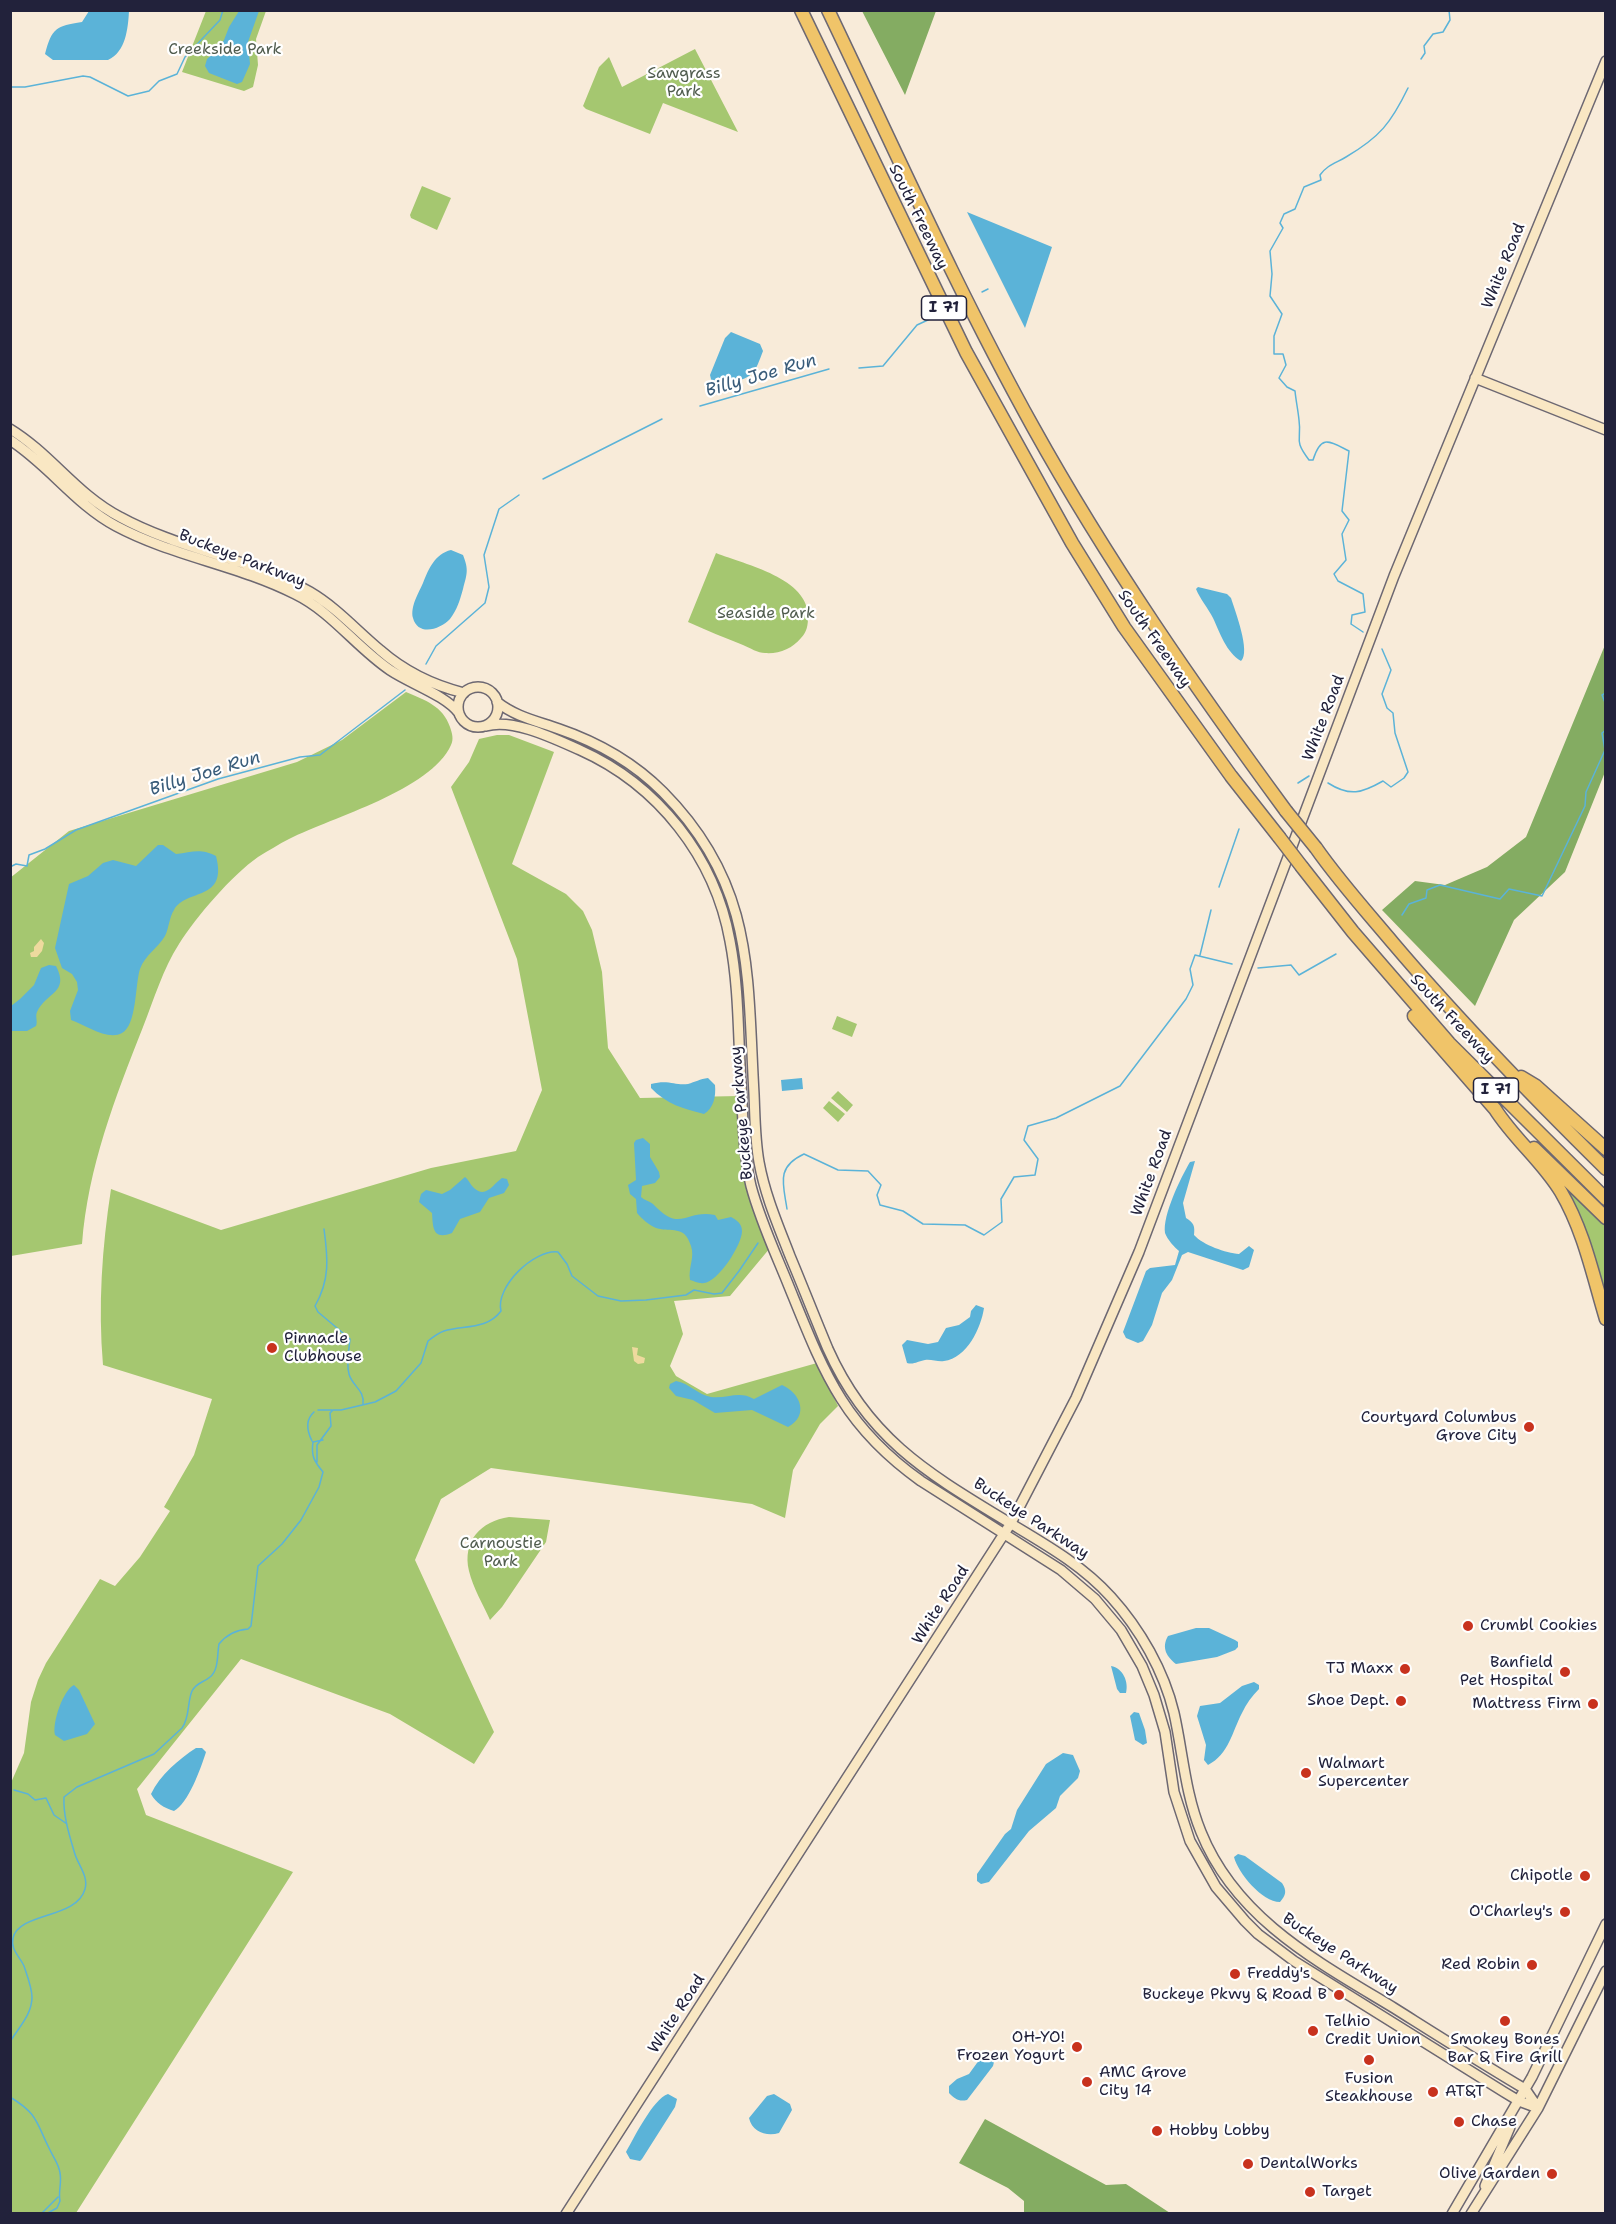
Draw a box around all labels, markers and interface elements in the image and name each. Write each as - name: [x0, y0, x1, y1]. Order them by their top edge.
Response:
- park label: Creekside Park: [168, 40, 282, 60]
- park label: Sawgrass Park: [647, 64, 721, 102]
- street label: South Freeway: [884, 161, 952, 273]
- street label: White Road: [1478, 221, 1530, 311]
- road number: I 71: [922, 296, 966, 320]
- water label: Billy Joe Run: [703, 350, 819, 402]
- street label: Buckeye Parkway: [176, 526, 308, 592]
- street label: South Freeway: [1113, 586, 1195, 692]
- park label: Seaside Park: [717, 604, 815, 624]
- street label: White Road: [1299, 672, 1349, 764]
- water label: Billy Joe Run: [147, 747, 263, 801]
- street label: South Freeway: [1406, 970, 1498, 1068]
- street label: Buckeye Parkway: [727, 1045, 757, 1181]
- road number: I 71: [1474, 1078, 1518, 1102]
- street label: White Road: [1128, 1127, 1176, 1219]
- place label: Pinnacle Clubhouse: [284, 1329, 362, 1367]
- marker: Pinnacle Clubhouse: [265, 1341, 279, 1355]
- place label: Courtyard Columbus Grove City: [1361, 1408, 1517, 1446]
- marker: Courtyard Columbus Grove City: [1522, 1420, 1536, 1434]
- street label: Buckeye Parkway: [970, 1474, 1092, 1564]
- park label: Carnoustie Park: [460, 1534, 542, 1572]
- street label: White Road: [908, 1562, 974, 1648]
- place label: Crumbl Cookies: [1480, 1616, 1598, 1636]
- marker: Crumbl Cookies: [1461, 1619, 1475, 1633]
- place label: Banfield Pet Hospital: [1460, 1653, 1553, 1691]
- place label: TJ Maxx: [1326, 1659, 1393, 1679]
- marker: TJ Maxx: [1398, 1662, 1412, 1676]
- marker: Banfield Pet Hospital: [1558, 1665, 1572, 1679]
- place label: Shoe Dept.: [1307, 1691, 1389, 1711]
- marker: Shoe Dept.: [1394, 1694, 1408, 1708]
- place label: Mattress Firm: [1472, 1694, 1581, 1714]
- marker: Mattress Firm: [1586, 1697, 1600, 1711]
- place label: Walmart Supercenter: [1318, 1754, 1409, 1792]
- marker: Walmart Supercenter: [1299, 1766, 1313, 1780]
- place label: Chipotle: [1510, 1866, 1573, 1886]
- marker: Chipotle: [1578, 1869, 1592, 1883]
- place label: O'Charley's: [1469, 1902, 1553, 1922]
- marker: O'Charley's: [1558, 1905, 1572, 1919]
- street label: Buckeye Parkway: [1279, 1909, 1401, 1999]
- place label: Red Robin: [1441, 1955, 1520, 1975]
- marker: Red Robin: [1525, 1958, 1539, 1972]
- place label: Freddy's: [1247, 1964, 1310, 1984]
- marker: Freddy's: [1228, 1967, 1242, 1981]
- street label: White Road: [644, 1971, 710, 2057]
- place label: Buckeye Pkwy & Road B: [1143, 1985, 1327, 2005]
- marker: Buckeye Pkwy & Road B: [1332, 1988, 1346, 2002]
- place label: Telhio Credit Union: [1325, 2012, 1421, 2050]
- marker: Smokey Bones Bar & Fire Grill: [1498, 2014, 1512, 2028]
- marker: Telhio Credit Union: [1306, 2024, 1320, 2038]
- place label: OH-YO! Frozen Yogurt: [957, 2028, 1065, 2066]
- place label: Smokey Bones Bar & Fire Grill: [1448, 2030, 1562, 2068]
- marker: OH-YO! Frozen Yogurt: [1070, 2040, 1084, 2054]
- marker: Fusion Steakhouse: [1362, 2053, 1376, 2067]
- place label: AMC Grove City 14: [1099, 2063, 1187, 2101]
- place label: Fusion Steakhouse: [1325, 2069, 1413, 2107]
- marker: AMC Grove City 14: [1080, 2075, 1094, 2089]
- place label: AT&T: [1445, 2082, 1485, 2102]
- marker: AT&T: [1426, 2085, 1440, 2099]
- place label: Chase: [1471, 2112, 1517, 2132]
- marker: Chase: [1452, 2115, 1466, 2129]
- place label: Hobby Lobby: [1169, 2121, 1270, 2141]
- marker: Hobby Lobby: [1150, 2124, 1164, 2138]
- place label: DentalWorks: [1260, 2154, 1358, 2174]
- marker: DentalWorks: [1241, 2157, 1255, 2171]
- place label: Olive Garden: [1439, 2164, 1540, 2184]
- marker: Olive Garden: [1545, 2167, 1559, 2181]
- place label: Target: [1322, 2182, 1372, 2202]
- marker: Target: [1303, 2185, 1317, 2199]

